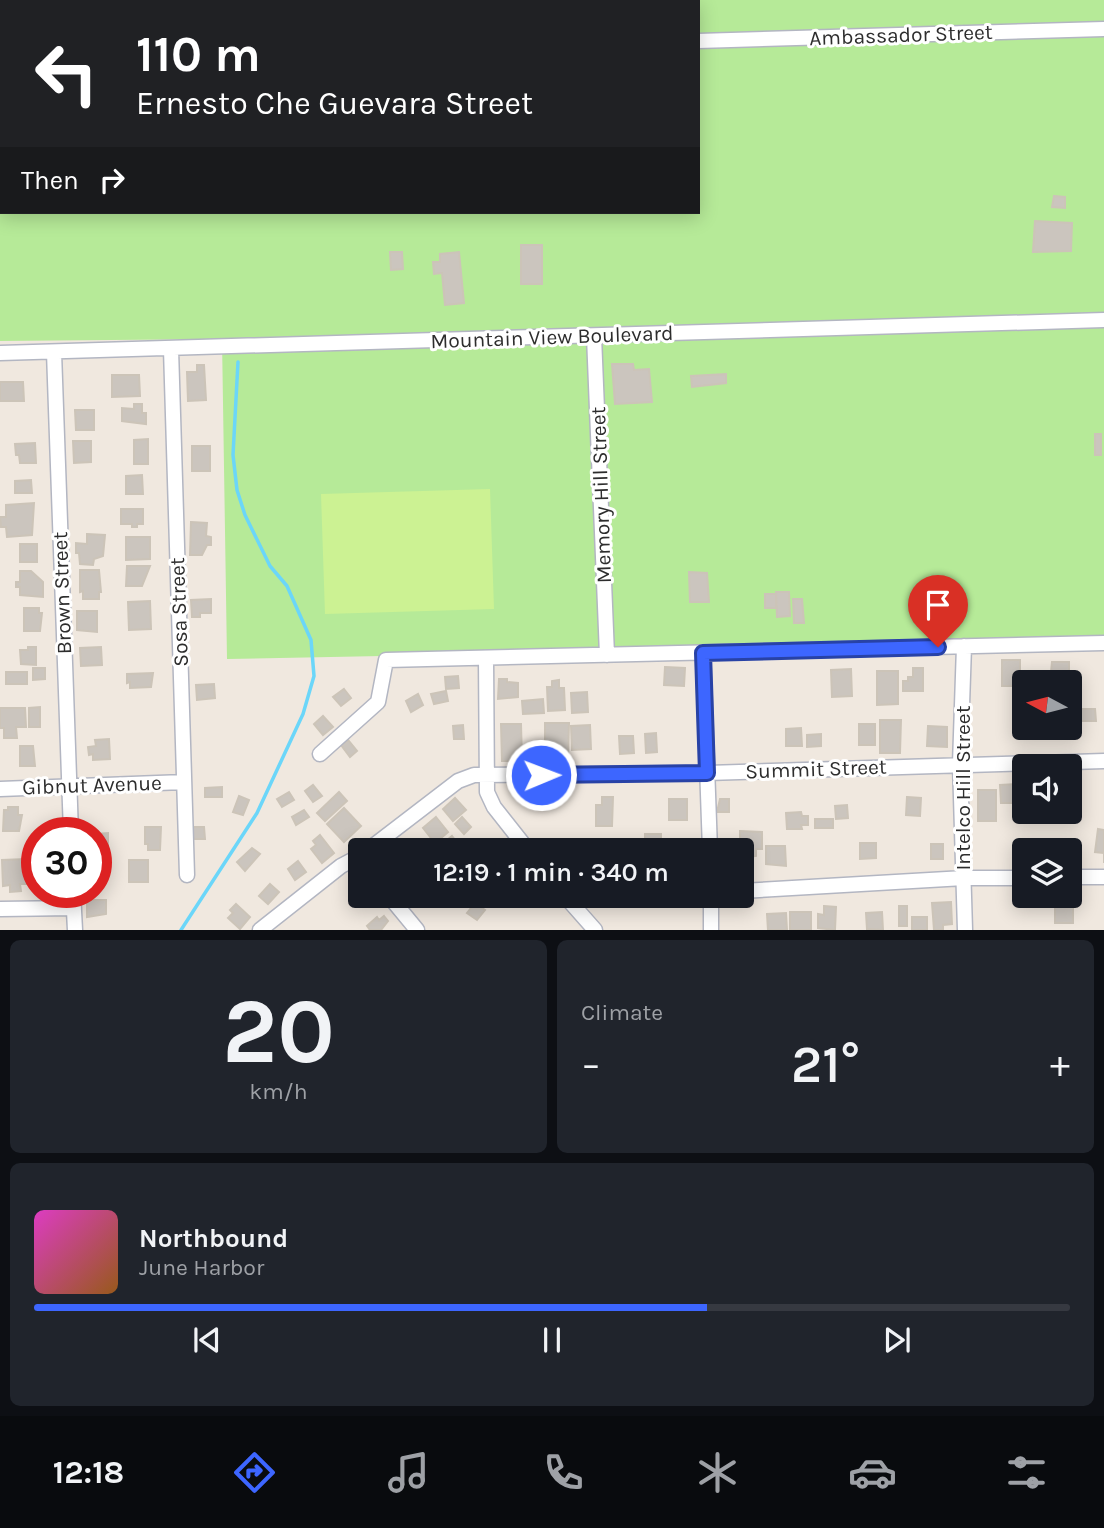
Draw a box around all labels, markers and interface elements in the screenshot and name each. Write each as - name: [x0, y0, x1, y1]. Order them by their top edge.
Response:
- street label: Ambassador Street: [809, 20, 993, 50]
- text: 110 m: [136, 26, 261, 83]
- icon: left: [21, 28, 112, 119]
- text: Ernesto Che Guevara Street: [136, 85, 533, 122]
- icon: right: [93, 161, 131, 199]
- text: Then: [21, 165, 79, 196]
- street label: Mountain View Boulevard: [430, 321, 674, 353]
- street label: Memory Hill Street: [586, 406, 616, 584]
- street label: Brown Street: [48, 531, 76, 655]
- street label: Sosa Street: [165, 557, 193, 667]
- pin: [908, 575, 968, 647]
- icon: arrive: [919, 586, 957, 624]
- north arrow: [1012, 670, 1082, 740]
- map controls: [1012, 670, 1082, 908]
- street label: Intelco Hill Street: [951, 705, 975, 871]
- position arrow: [504, 738, 578, 812]
- button: sound: [1012, 754, 1082, 824]
- street label: Summit Street: [745, 755, 887, 783]
- street label: Gibnut Avenue: [22, 771, 162, 799]
- speed limit sign: 30: [21, 817, 112, 908]
- button: layers: [1012, 838, 1082, 908]
- text: 12:19 · 1 min · 340 m: [433, 857, 669, 888]
- text: 20: [222, 979, 335, 1085]
- text: Climate: [581, 999, 663, 1026]
- text: 21°: [791, 1034, 860, 1095]
- text: −: [581, 1042, 601, 1087]
- text: +: [1050, 1042, 1070, 1087]
- text: km/h: [249, 1078, 308, 1105]
- text: Northbound: [139, 1223, 288, 1254]
- text: June Harbor: [139, 1254, 264, 1281]
- icon: previous: [188, 1321, 226, 1359]
- icon: pause: [533, 1321, 571, 1359]
- icon: next: [878, 1321, 916, 1359]
- icon: directions: [230, 1448, 279, 1497]
- icon: music: [384, 1448, 433, 1497]
- icon: phone: [539, 1448, 588, 1497]
- icon: climate: [693, 1448, 742, 1497]
- icon: car: [848, 1448, 897, 1497]
- icon: filters: [1002, 1448, 1051, 1497]
- text: 12:18: [53, 1454, 124, 1491]

